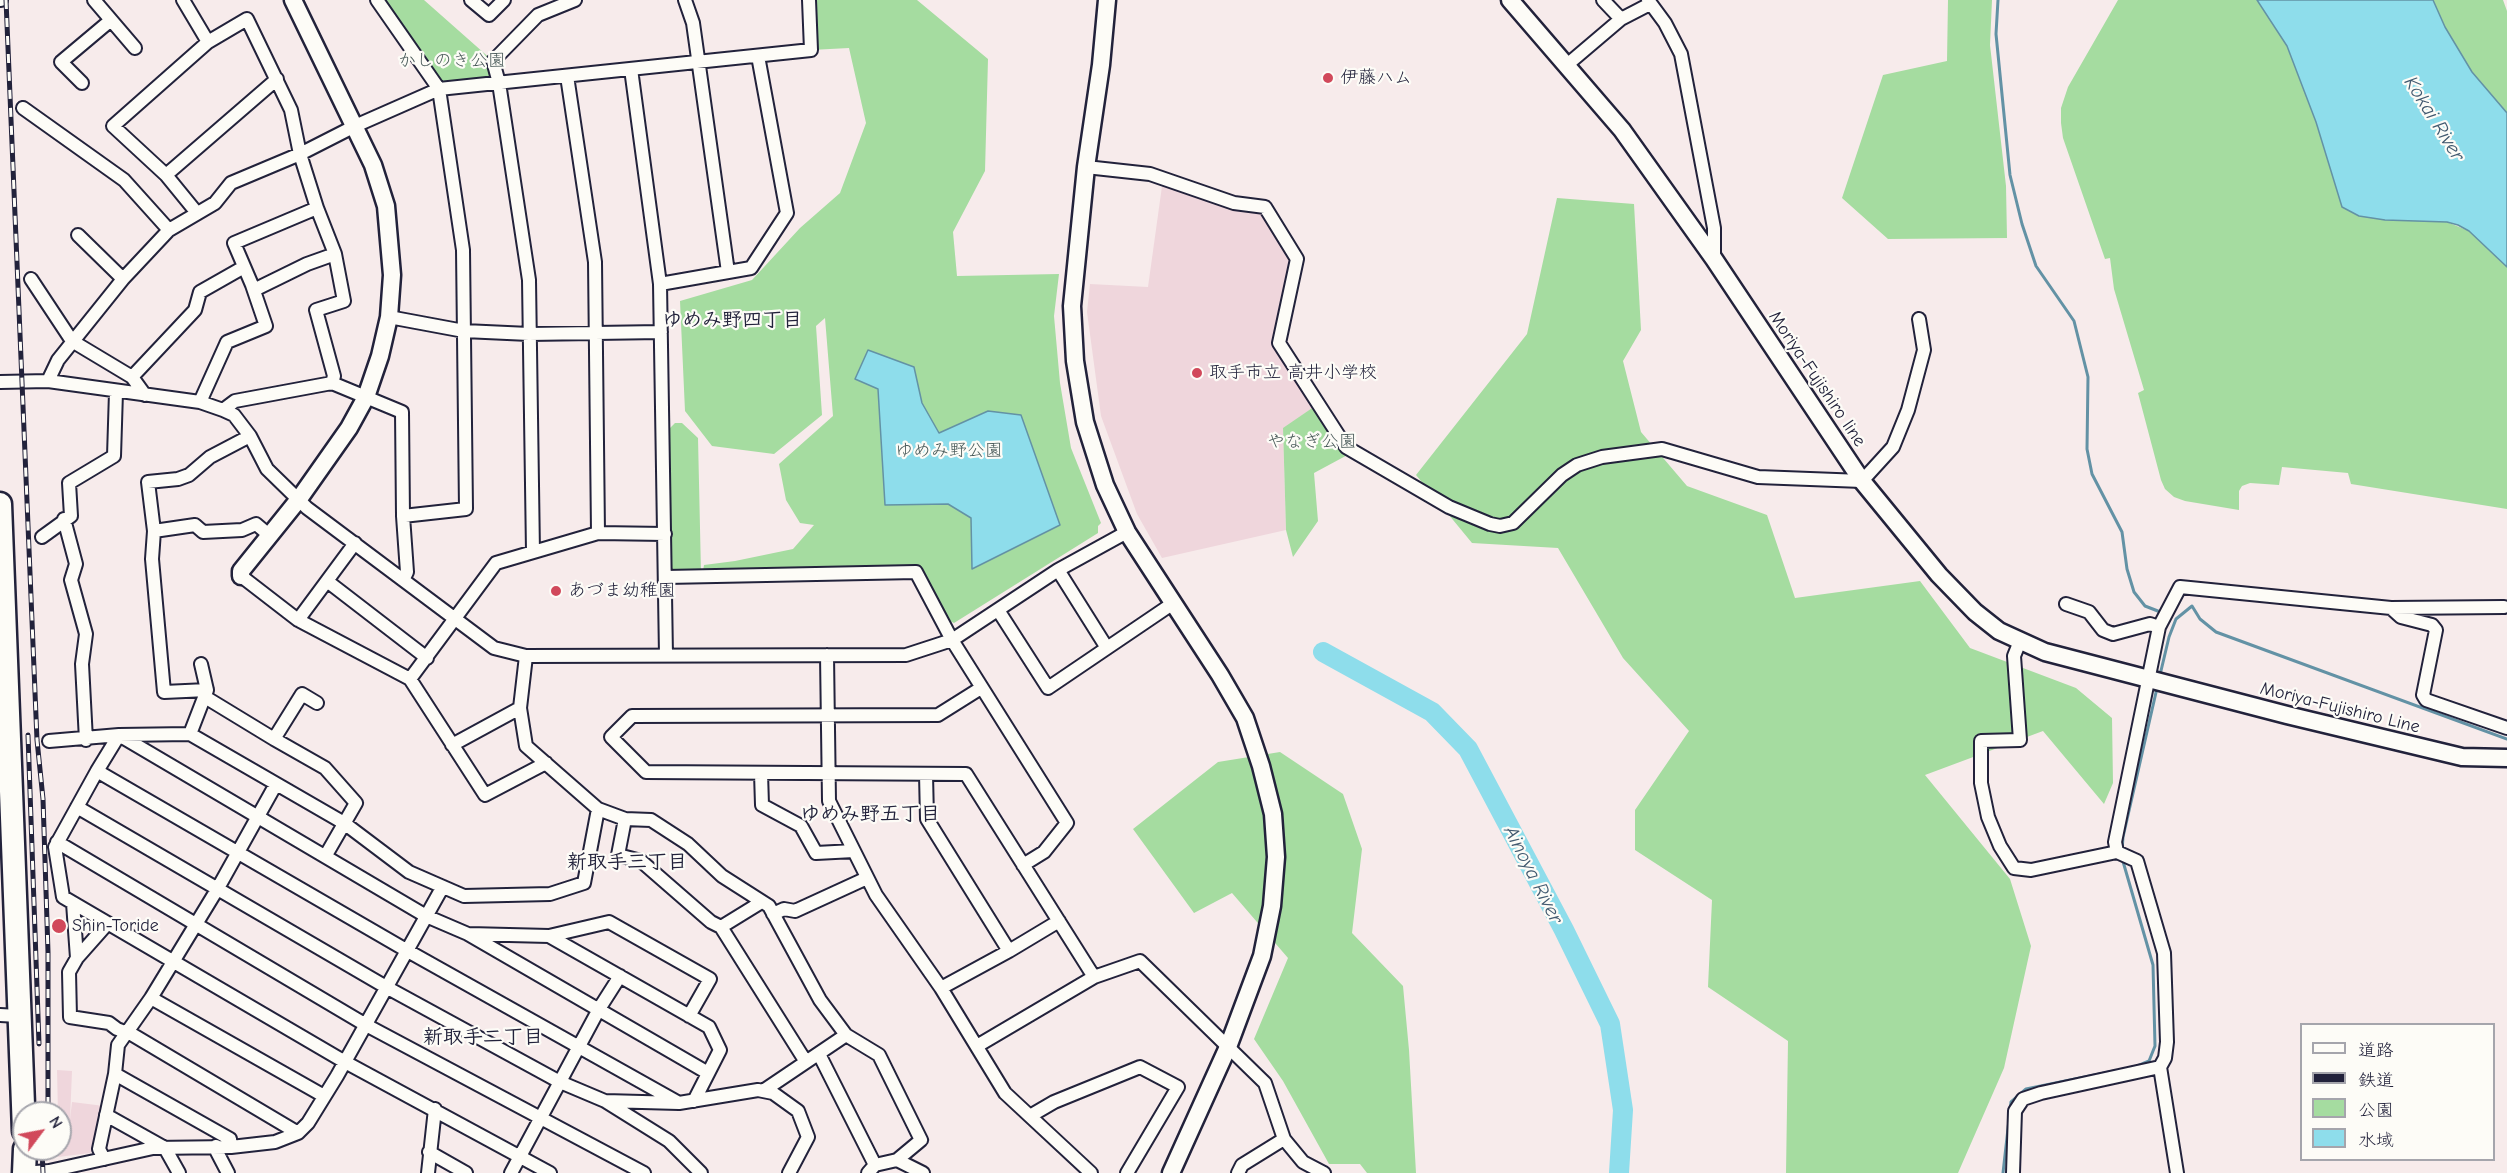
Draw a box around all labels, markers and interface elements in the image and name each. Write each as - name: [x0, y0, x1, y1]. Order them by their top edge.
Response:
- park label: かしのき公園: [398, 50, 506, 72]
- place label: 伊藤ハム: [1340, 67, 1412, 89]
- marker: 伊藤ハム: [1321, 71, 1335, 85]
- water label: Kokai River: [2398, 72, 2470, 166]
- street label: Moriya-Fujishiro line: [1764, 307, 1870, 451]
- district label: ゆめみ野四丁目: [662, 308, 802, 332]
- place label: 取手市立 高井小学校: [1209, 362, 1377, 384]
- marker: 取手市立 高井小学校: [1190, 366, 1204, 380]
- park label: やなぎ公園: [1267, 431, 1357, 453]
- park label: ゆめみ野公園: [895, 440, 1003, 462]
- place label: あづま幼稚園: [568, 580, 676, 602]
- marker: あづま幼稚園: [549, 584, 563, 598]
- street label: Moriya-Fujishiro Line: [2258, 678, 2422, 738]
- district label: ゆめみ野五丁目: [800, 802, 940, 826]
- water label: Ainoya River: [1498, 822, 1568, 928]
- district label: 新取手三丁目: [567, 850, 687, 874]
- place label: Shin-Toride: [72, 915, 159, 937]
- marker: Shin-Toride: [50, 917, 68, 935]
- legend: [2300, 1023, 2495, 1161]
- district label: 新取手二丁目: [423, 1025, 543, 1049]
- text: 道路: [2358, 1040, 2394, 1061]
- text: 鉄道: [2358, 1070, 2394, 1091]
- text: 公園: [2358, 1100, 2394, 1121]
- north arrow: [12, 1101, 72, 1161]
- text: N: [45, 1113, 66, 1132]
- text: 水域: [2358, 1130, 2394, 1151]

